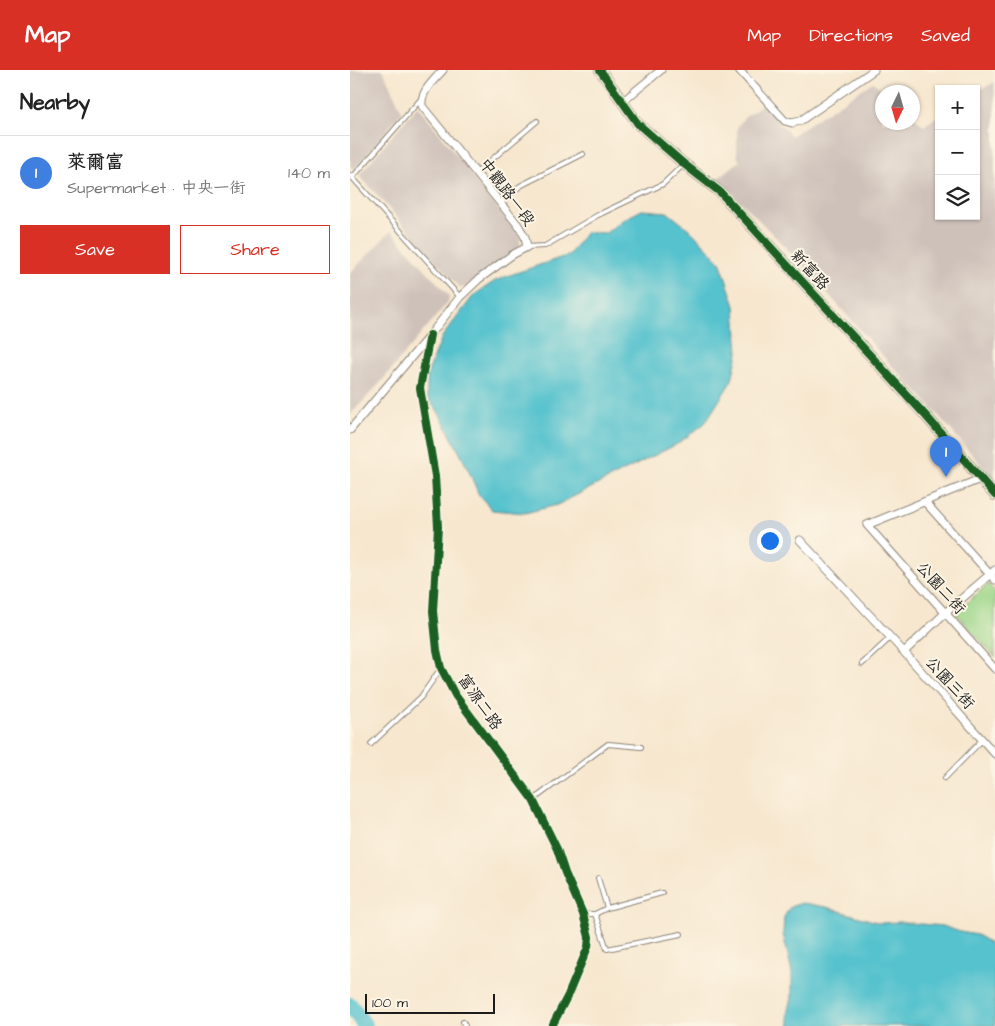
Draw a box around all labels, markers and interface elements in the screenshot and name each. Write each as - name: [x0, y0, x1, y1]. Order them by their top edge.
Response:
- text: Map: [25, 18, 70, 52]
- text: Map: [747, 23, 781, 48]
- text: Directions: [809, 23, 893, 48]
- text: Saved: [921, 23, 970, 48]
- north arrow: [875, 85, 920, 130]
- map controls: [935, 85, 980, 220]
- button: +: [935, 85, 980, 130]
- text: Nearby: [20, 88, 90, 117]
- button: −: [935, 130, 980, 175]
- text: 萊爾富: [67, 149, 124, 176]
- street label: 中觀路一段: [474, 153, 540, 231]
- text: 1: [35, 162, 37, 184]
- text: 140 m: [288, 162, 330, 184]
- button: layers: [935, 175, 980, 220]
- text: Supermarket · 中央一街: [67, 177, 245, 199]
- button: Save: [20, 225, 170, 274]
- button: Share: [180, 225, 330, 274]
- street label: 新富路: [786, 245, 834, 295]
- pin: 1: [930, 436, 962, 477]
- your location: [757, 528, 783, 554]
- street label: 公園二街: [911, 557, 971, 619]
- street label: 公園三街: [920, 652, 980, 714]
- street label: 富源二路: [453, 669, 507, 735]
- scale bar: [365, 991, 495, 1014]
- text: 100 m: [372, 993, 408, 1013]

